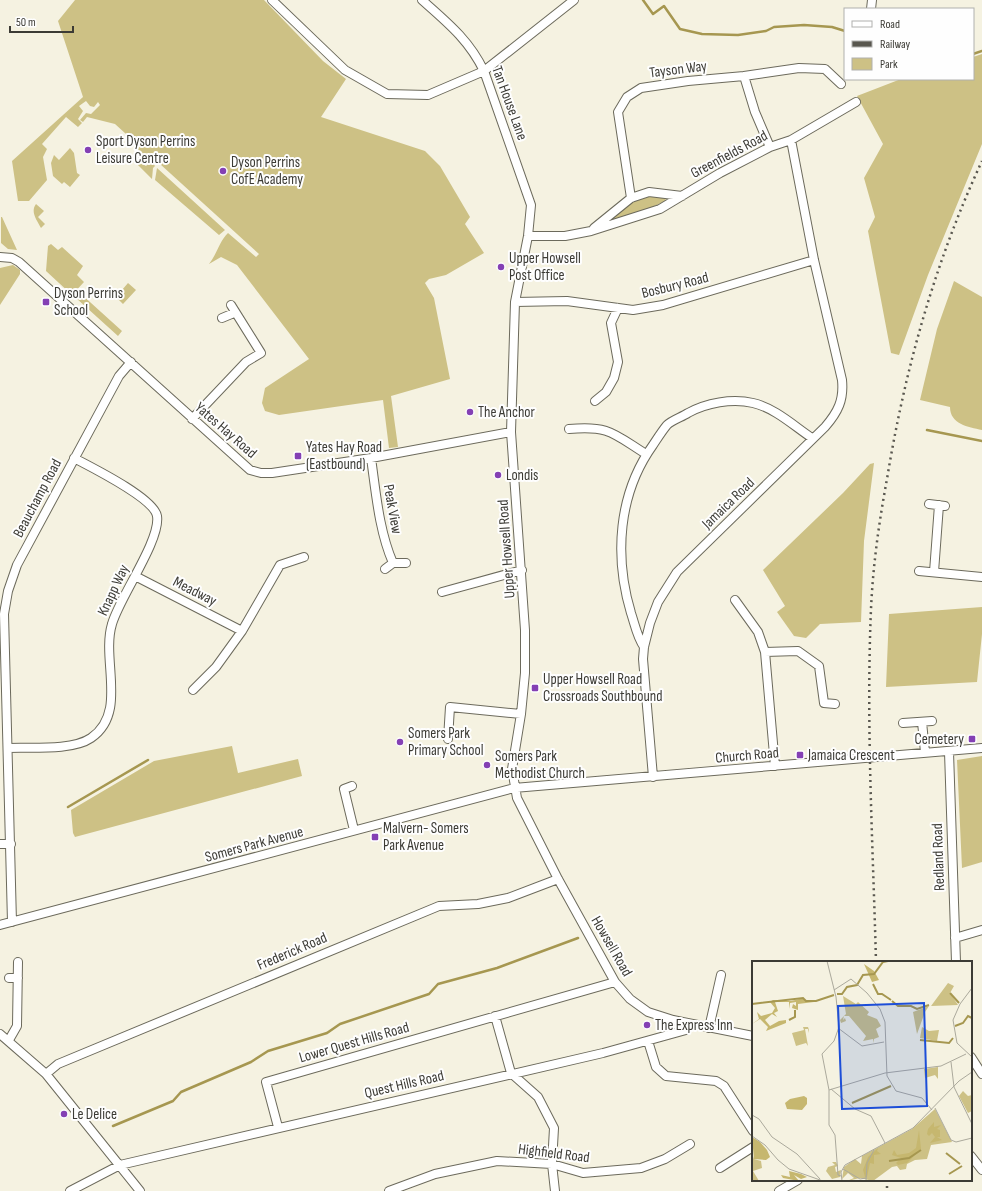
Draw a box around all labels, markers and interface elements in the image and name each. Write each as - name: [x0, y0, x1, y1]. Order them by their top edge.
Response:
- scale bar: [10, 8, 73, 34]
- legend: [844, 8, 974, 80]
- text: 50 m: [16, 15, 36, 30]
- text: Road: [880, 17, 900, 32]
- text: Railway: [880, 37, 911, 52]
- street label: Tayson Way: [648, 57, 708, 82]
- text: Park: [880, 57, 898, 72]
- street label: Tan House Lane: [487, 64, 532, 143]
- street label: Greenfields Road: [687, 126, 771, 183]
- place label: Sport Dyson Perrins Leisure Centre: [96, 132, 195, 168]
- marker: Sport Dyson Perrins Leisure Centre: [83, 145, 93, 155]
- place label: Dyson Perrins CofE Academy: [231, 153, 303, 189]
- marker: Dyson Perrins CofE Academy: [218, 166, 228, 176]
- place label: Upper Howsell Post Office: [509, 249, 581, 285]
- marker: Upper Howsell Post Office: [496, 262, 506, 272]
- street label: Bosbury Road: [640, 268, 711, 303]
- place label: Dyson Perrins School: [54, 284, 123, 320]
- marker: Dyson Perrins School: [41, 297, 51, 307]
- street label: Yates Hay Road: [191, 398, 261, 463]
- place label: The Anchor: [478, 403, 536, 422]
- marker: The Anchor: [465, 407, 475, 417]
- place label: Yates Hay Road (Eastbound): [306, 438, 382, 474]
- marker: Yates Hay Road (Eastbound): [293, 451, 303, 461]
- street label: Beauchamp Road: [9, 456, 66, 541]
- place label: Londis: [506, 466, 538, 485]
- marker: Londis: [493, 470, 503, 480]
- street label: Jamaica Road: [697, 474, 759, 534]
- street label: Peak View: [379, 483, 406, 536]
- street label: Upper Howsell Road: [494, 499, 519, 599]
- street label: Knapp Way: [93, 561, 134, 619]
- street label: Meadway: [170, 572, 220, 611]
- place label: Upper Howsell Road Crossroads Southbound: [543, 670, 663, 706]
- marker: Upper Howsell Road Crossroads Southbound: [530, 683, 540, 693]
- place label: Somers Park Primary School: [408, 724, 484, 760]
- place label: Cemetery: [915, 730, 964, 749]
- marker: Cemetery: [967, 734, 977, 744]
- marker: Somers Park Primary School: [395, 737, 405, 747]
- street label: Church Road: [714, 743, 780, 768]
- place label: Jamaica Crescent: [807, 746, 895, 765]
- place label: Somers Park Methodist Church: [495, 747, 585, 783]
- marker: Jamaica Crescent: [795, 750, 805, 760]
- marker: Somers Park Methodist Church: [482, 760, 492, 770]
- place label: Malvern- Somers Park Avenue: [383, 819, 469, 855]
- street label: Somers Park Avenue: [203, 822, 305, 867]
- street label: Redland Road: [928, 823, 949, 891]
- marker: Malvern- Somers Park Avenue: [370, 832, 380, 842]
- street label: Howsell Road: [587, 913, 636, 980]
- street label: Frederick Road: [254, 928, 330, 975]
- inset map: [752, 961, 972, 1181]
- place label: The Express Inn: [655, 1016, 733, 1035]
- street label: Lower Quest Hills Road: [297, 1018, 411, 1067]
- marker: The Express Inn: [642, 1020, 652, 1030]
- street label: Quest Hills Road: [363, 1066, 446, 1103]
- place label: Le Delice: [72, 1105, 117, 1124]
- marker: Le Delice: [59, 1109, 69, 1119]
- street label: Highfield Road: [517, 1140, 591, 1167]

